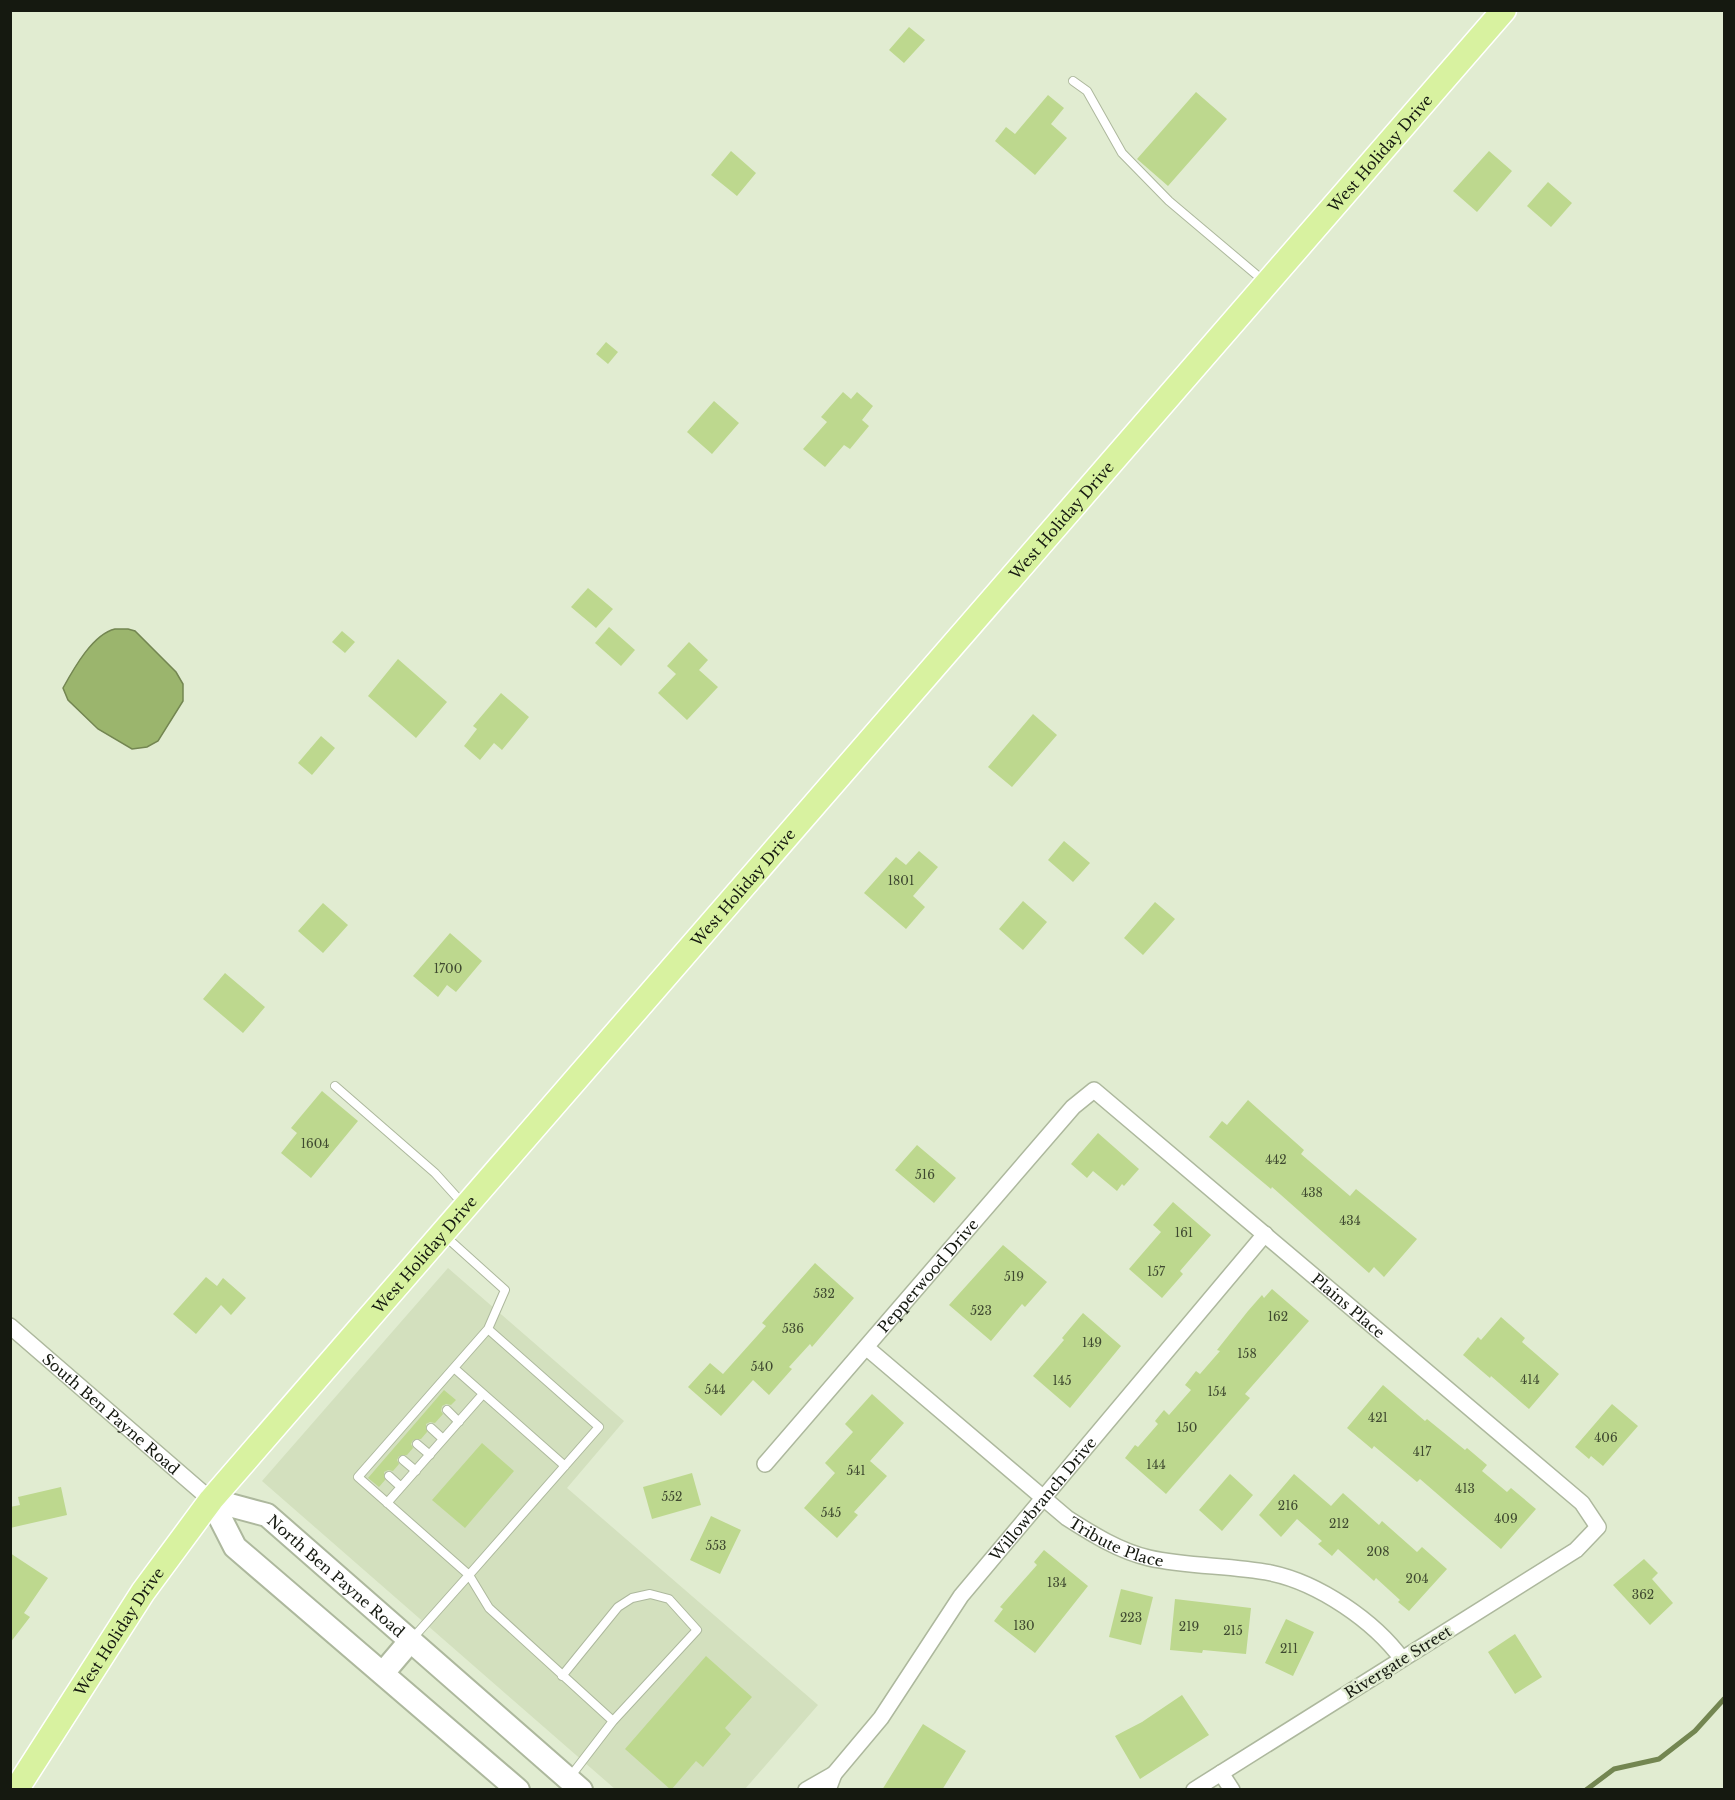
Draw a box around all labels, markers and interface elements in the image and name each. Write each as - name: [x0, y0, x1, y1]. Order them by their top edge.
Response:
- street label: West Holiday Drive: [1323, 90, 1436, 217]
- street label: West Holiday Drive: [1004, 457, 1118, 584]
- street label: West Holiday Drive: [686, 824, 799, 951]
- house number: 1801: [888, 873, 914, 888]
- house number: 1700: [434, 961, 462, 976]
- house number: 1604: [301, 1136, 329, 1151]
- house number: 442: [1265, 1152, 1287, 1167]
- house number: 516: [915, 1167, 935, 1182]
- house number: 438: [1301, 1185, 1323, 1200]
- street label: West Holiday Drive: [367, 1191, 480, 1318]
- house number: 434: [1339, 1213, 1361, 1228]
- street label: Pepperwood Drive: [873, 1215, 982, 1336]
- house number: 161: [1175, 1225, 1193, 1240]
- house number: 157: [1147, 1264, 1166, 1279]
- house number: 519: [1004, 1269, 1024, 1284]
- street label: Plains Place: [1308, 1269, 1389, 1342]
- house number: 532: [813, 1286, 835, 1301]
- house number: 523: [970, 1303, 992, 1318]
- house number: 162: [1268, 1309, 1288, 1324]
- house number: 536: [782, 1321, 804, 1336]
- house number: 149: [1082, 1335, 1102, 1350]
- house number: 158: [1237, 1346, 1257, 1361]
- street label: South Ben Payne Road: [39, 1349, 184, 1478]
- house number: 540: [751, 1359, 773, 1374]
- house number: 414: [1520, 1372, 1540, 1387]
- house number: 145: [1052, 1373, 1072, 1388]
- house number: 544: [705, 1382, 725, 1397]
- house number: 154: [1207, 1384, 1227, 1399]
- house number: 421: [1368, 1410, 1388, 1425]
- house number: 150: [1177, 1420, 1197, 1435]
- house number: 406: [1594, 1430, 1618, 1445]
- street label: Willowbranch Drive: [985, 1433, 1100, 1565]
- house number: 417: [1413, 1444, 1432, 1459]
- house number: 144: [1146, 1457, 1166, 1472]
- house number: 541: [846, 1463, 866, 1478]
- house number: 413: [1455, 1481, 1475, 1496]
- house number: 552: [661, 1489, 683, 1504]
- house number: 216: [1278, 1498, 1299, 1513]
- house number: 545: [821, 1505, 842, 1520]
- street label: North Ben Payne Road: [264, 1510, 409, 1641]
- house number: 409: [1494, 1511, 1518, 1526]
- street label: Tribute Place: [1066, 1512, 1165, 1570]
- house number: 212: [1329, 1516, 1349, 1531]
- house number: 553: [705, 1538, 727, 1553]
- house number: 208: [1366, 1544, 1390, 1559]
- street label: West Holiday Drive: [69, 1563, 168, 1700]
- house number: 204: [1406, 1571, 1428, 1586]
- house number: 134: [1047, 1575, 1067, 1590]
- house number: 362: [1632, 1587, 1654, 1602]
- house number: 223: [1120, 1610, 1142, 1625]
- house number: 130: [1013, 1618, 1035, 1633]
- house number: 219: [1179, 1619, 1199, 1634]
- street label: Rivergate Street: [1341, 1621, 1455, 1702]
- house number: 215: [1223, 1623, 1243, 1638]
- house number: 211: [1280, 1641, 1298, 1656]

